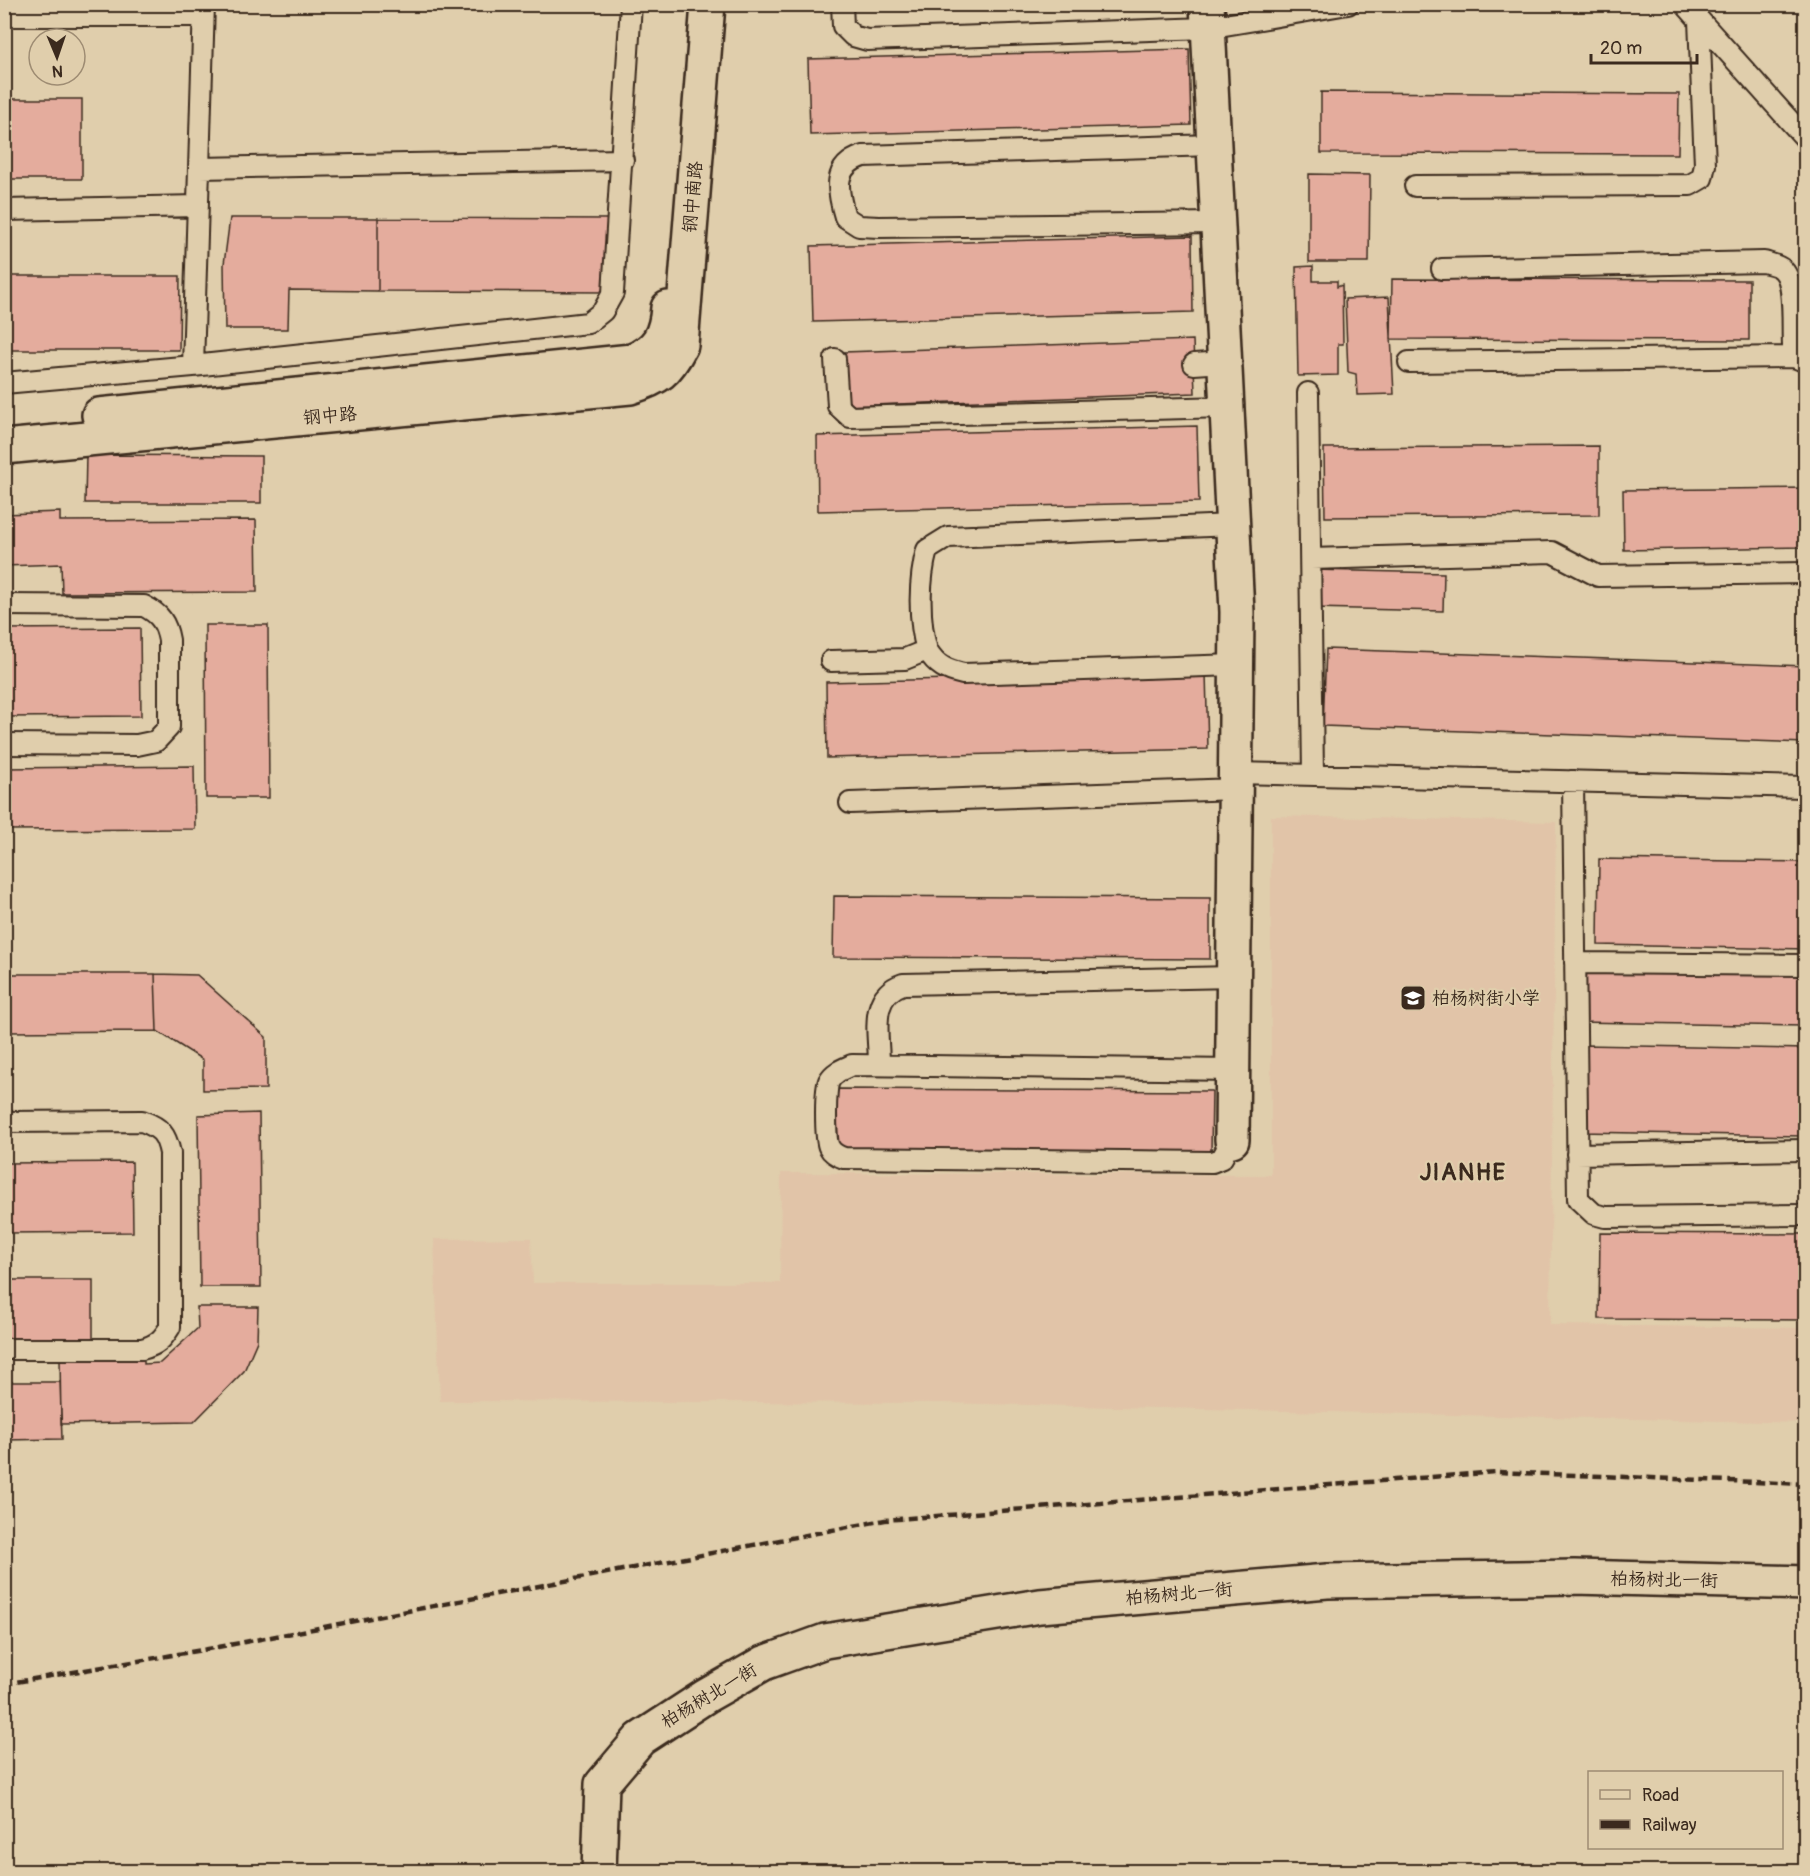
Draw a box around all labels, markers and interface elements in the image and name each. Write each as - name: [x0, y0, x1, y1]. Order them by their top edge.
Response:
- north arrow: [27, 27, 87, 87]
- scale bar: [1591, 27, 1698, 65]
- text: 20 m: [1600, 37, 1642, 60]
- text: N: [52, 61, 63, 81]
- street label: 钢中南路: [678, 160, 708, 234]
- street label: 钢中路: [302, 402, 358, 430]
- school or university icon: 柏杨树街小学: [1398, 983, 1428, 1013]
- place label: 柏杨树街小学: [1432, 987, 1540, 1010]
- district label: JIANHE: [1420, 1158, 1506, 1187]
- street label: 柏杨树北一街: [1610, 1568, 1718, 1592]
- street label: 柏杨树北一街: [1124, 1578, 1234, 1610]
- street label: 柏杨树北一街: [657, 1658, 761, 1734]
- legend: [1588, 1771, 1783, 1849]
- text: Road: [1642, 1784, 1679, 1807]
- text: Railway: [1642, 1814, 1697, 1837]

